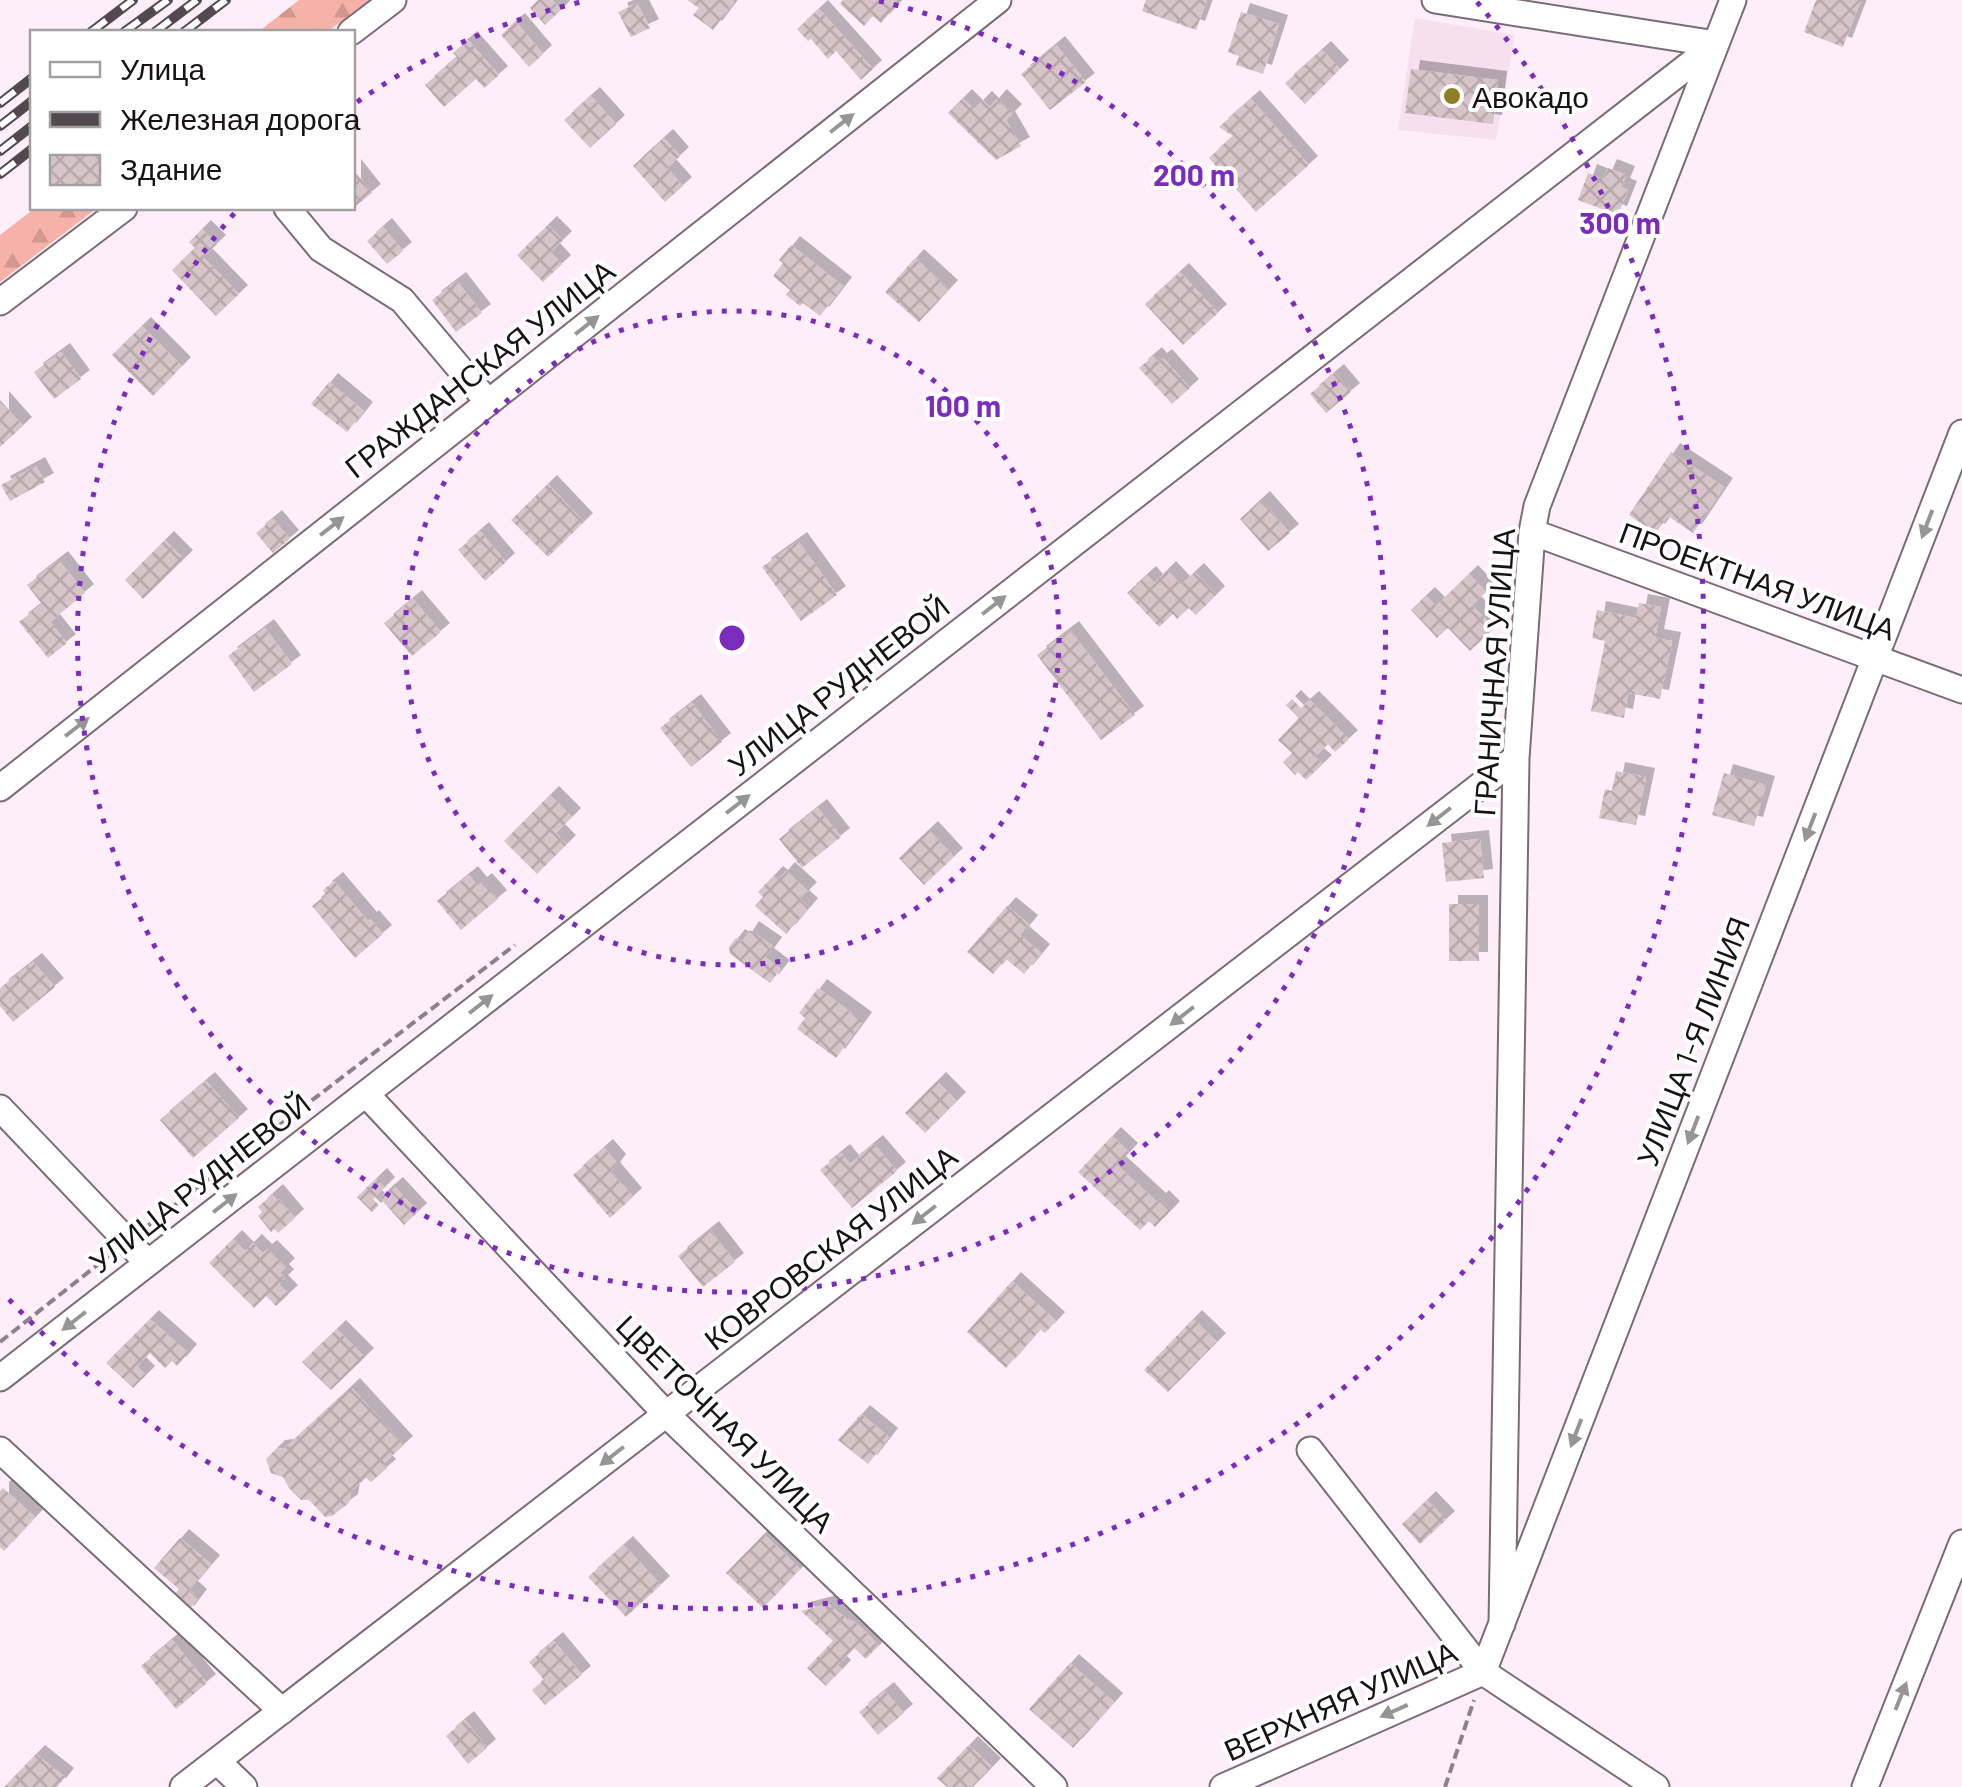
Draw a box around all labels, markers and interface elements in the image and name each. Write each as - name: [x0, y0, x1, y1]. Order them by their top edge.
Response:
- legend: [30, 30, 355, 210]
- text: Улица: [120, 50, 205, 86]
- place label: Авокадо: [1472, 78, 1589, 114]
- marker: Авокадо: [1441, 85, 1463, 107]
- text: Железная дорога: [120, 100, 361, 136]
- one-way arrow: [829, 113, 854, 134]
- text: Здание: [120, 150, 222, 186]
- text: 200 m: [1153, 156, 1235, 192]
- text: 300 m: [1579, 204, 1661, 240]
- street label: ГРАЖДАНСКАЯ УЛИЦА: [337, 252, 621, 484]
- one-way arrow: [573, 314, 599, 335]
- text: 100 m: [925, 387, 1001, 423]
- one-way arrow: [1919, 509, 1934, 539]
- street label: ПРОЕКТНАЯ УЛИЦА: [1615, 513, 1901, 647]
- one-way arrow: [319, 516, 344, 537]
- street label: ГРАНИЧНАЯ УЛИЦА: [1465, 527, 1521, 817]
- street label: УЛИЦА РУДНЕВОЙ: [720, 588, 956, 782]
- one-way arrow: [982, 595, 1007, 616]
- centre of rings: [714, 620, 750, 656]
- one-way arrow: [63, 717, 89, 738]
- one-way arrow: [725, 795, 751, 815]
- one-way arrow: [1426, 807, 1452, 827]
- one-way arrow: [1801, 812, 1817, 842]
- street label: УЛИЦА 1-Я ЛИНИЯ: [1628, 911, 1756, 1171]
- one-way arrow: [468, 994, 494, 1015]
- one-way arrow: [1169, 1005, 1194, 1026]
- street label: УЛИЦА РУДНЕВОЙ: [81, 1085, 317, 1279]
- one-way arrow: [1684, 1115, 1700, 1145]
- street label: КОВРОВСКАЯ УЛИЦА: [697, 1137, 963, 1357]
- one-way arrow: [212, 1194, 238, 1214]
- one-way arrow: [911, 1204, 937, 1224]
- street label: ЦВЕТОЧНАЯ УЛИЦА: [610, 1307, 842, 1539]
- one-way arrow: [61, 1310, 87, 1330]
- one-way arrow: [1567, 1419, 1583, 1449]
- one-way arrow: [599, 1445, 625, 1466]
- street label: ВЕРХНЯЯ УЛИЦА: [1218, 1632, 1462, 1768]
- one-way arrow: [1893, 1681, 1909, 1711]
- one-way arrow: [1379, 1703, 1409, 1719]

